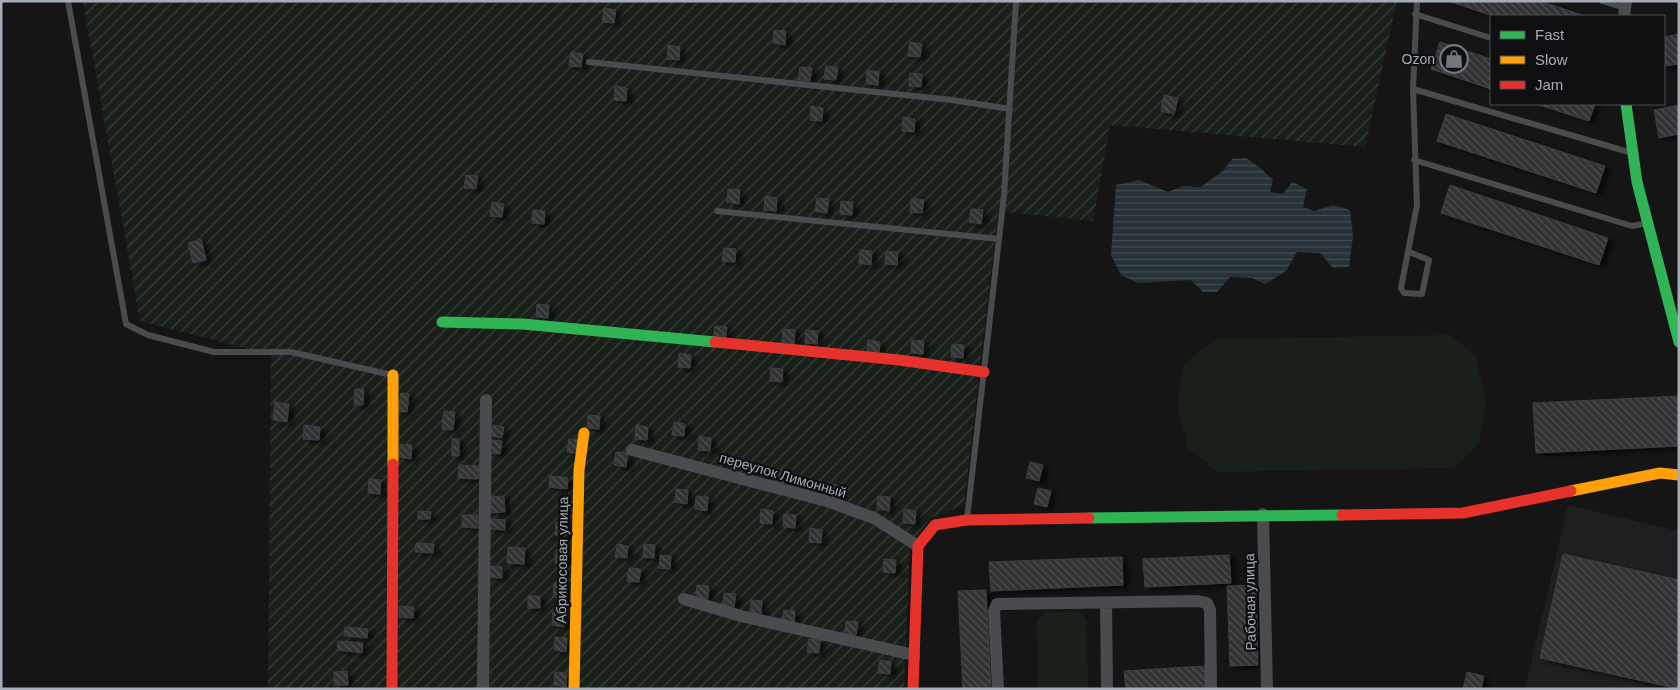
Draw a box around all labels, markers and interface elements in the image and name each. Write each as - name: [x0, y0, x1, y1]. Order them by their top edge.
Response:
- legend: [1490, 15, 1665, 105]
- text: Fast: [1535, 26, 1565, 43]
- shop icon: Ozon: [1439, 44, 1469, 74]
- place label: Ozon: [1402, 51, 1435, 67]
- text: Slow: [1535, 51, 1568, 68]
- text: Jam: [1535, 76, 1563, 93]
- street label: переулок Лимонный: [718, 449, 848, 501]
- street label: Абрикосовая улица: [553, 496, 571, 624]
- street label: Рабочая улица: [1241, 553, 1259, 651]

